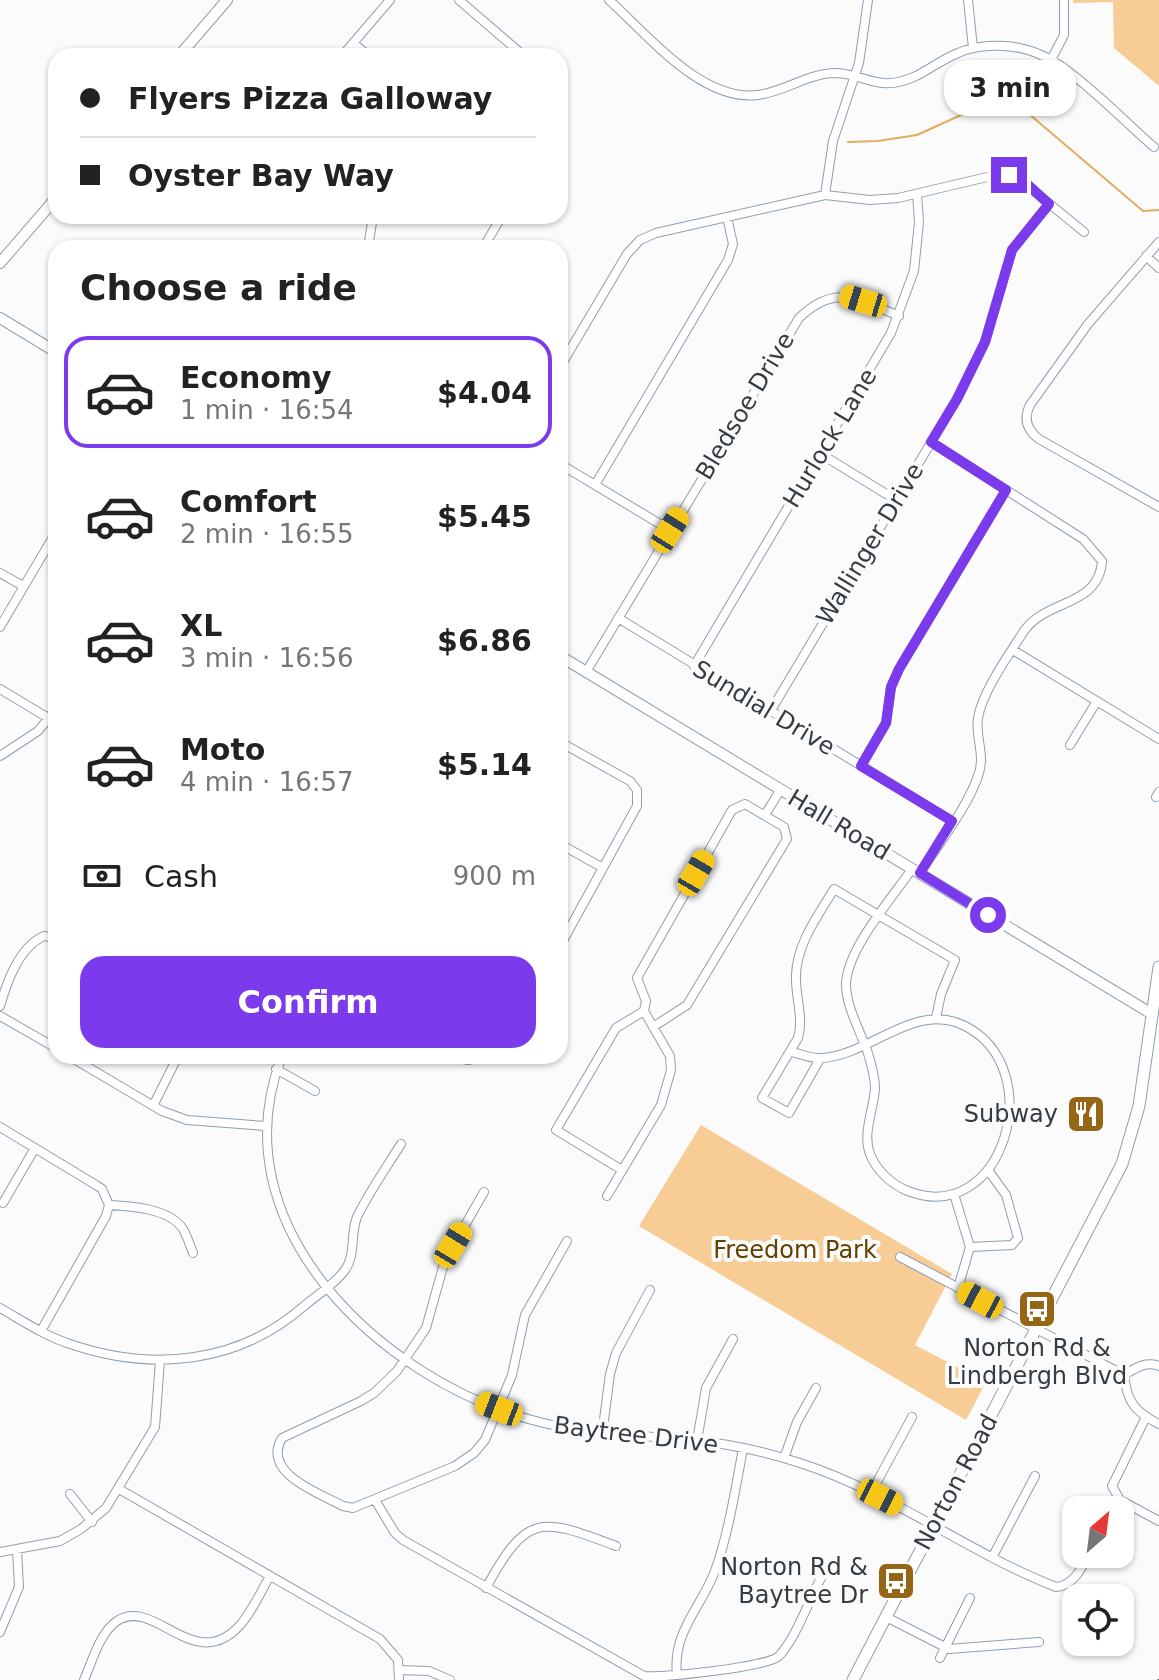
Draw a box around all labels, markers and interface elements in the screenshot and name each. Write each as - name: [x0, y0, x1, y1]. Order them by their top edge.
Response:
- callout: 3 min: [943, 59, 1075, 115]
- text: 3 min: [969, 73, 1051, 103]
- text: Flyers Pizza Galloway: [128, 81, 492, 116]
- route end: [991, 157, 1027, 193]
- text: Oyster Bay Way: [128, 158, 394, 193]
- text: Choose a ride: [80, 267, 357, 308]
- car: [837, 283, 889, 319]
- street label: Bledsoe Drive: [690, 327, 800, 485]
- icon: car: [84, 356, 156, 428]
- text: Economy: [180, 360, 332, 395]
- street label: Hurlock Lane: [778, 363, 882, 513]
- text: $4.04: [437, 375, 532, 410]
- text: 1 min · 16:54: [180, 395, 354, 425]
- street label: Wallinger Drive: [811, 458, 929, 630]
- icon: car: [84, 480, 156, 552]
- text: Comfort: [180, 484, 317, 519]
- text: $5.45: [437, 499, 532, 534]
- car: [647, 503, 693, 557]
- text: 2 min · 16:55: [180, 519, 354, 549]
- icon: car: [84, 604, 156, 676]
- text: XL: [180, 608, 222, 643]
- text: $6.86: [437, 623, 532, 658]
- text: 3 min · 16:56: [180, 643, 354, 673]
- street label: Sundial Drive: [688, 655, 840, 761]
- icon: car: [84, 728, 156, 800]
- text: Moto: [180, 732, 265, 767]
- text: $5.14: [437, 747, 532, 782]
- text: 4 min · 16:57: [180, 767, 354, 797]
- street label: Hall Road: [783, 784, 895, 866]
- car: [674, 846, 718, 900]
- icon: cash: [80, 854, 124, 898]
- text: Cash: [144, 859, 218, 894]
- text: 900 m: [453, 861, 536, 891]
- route start: [970, 897, 1006, 933]
- button: Confirm: [80, 956, 536, 1048]
- restaurant icon: Subway: [1065, 1093, 1107, 1135]
- place label: Subway: [964, 1100, 1058, 1128]
- car: [430, 1218, 476, 1272]
- park label: Freedom Park: [713, 1236, 877, 1264]
- car: [953, 1278, 1007, 1322]
- bus stop icon: Norton Rd & Lindbergh Blvd: [1016, 1288, 1058, 1330]
- place label: Norton Rd & Lindbergh Blvd: [947, 1334, 1127, 1390]
- car: [472, 1389, 526, 1429]
- street label: Norton Road: [909, 1409, 1003, 1555]
- street label: Baytree Drive: [552, 1411, 720, 1459]
- car: [853, 1475, 907, 1519]
- north arrow: [1062, 1496, 1134, 1568]
- map controls: [1062, 1496, 1134, 1656]
- place label: Norton Rd & Baytree Dr: [720, 1553, 868, 1609]
- bus stop icon: Norton Rd & Baytree Dr: [875, 1560, 917, 1602]
- button: locate: [1062, 1584, 1134, 1656]

